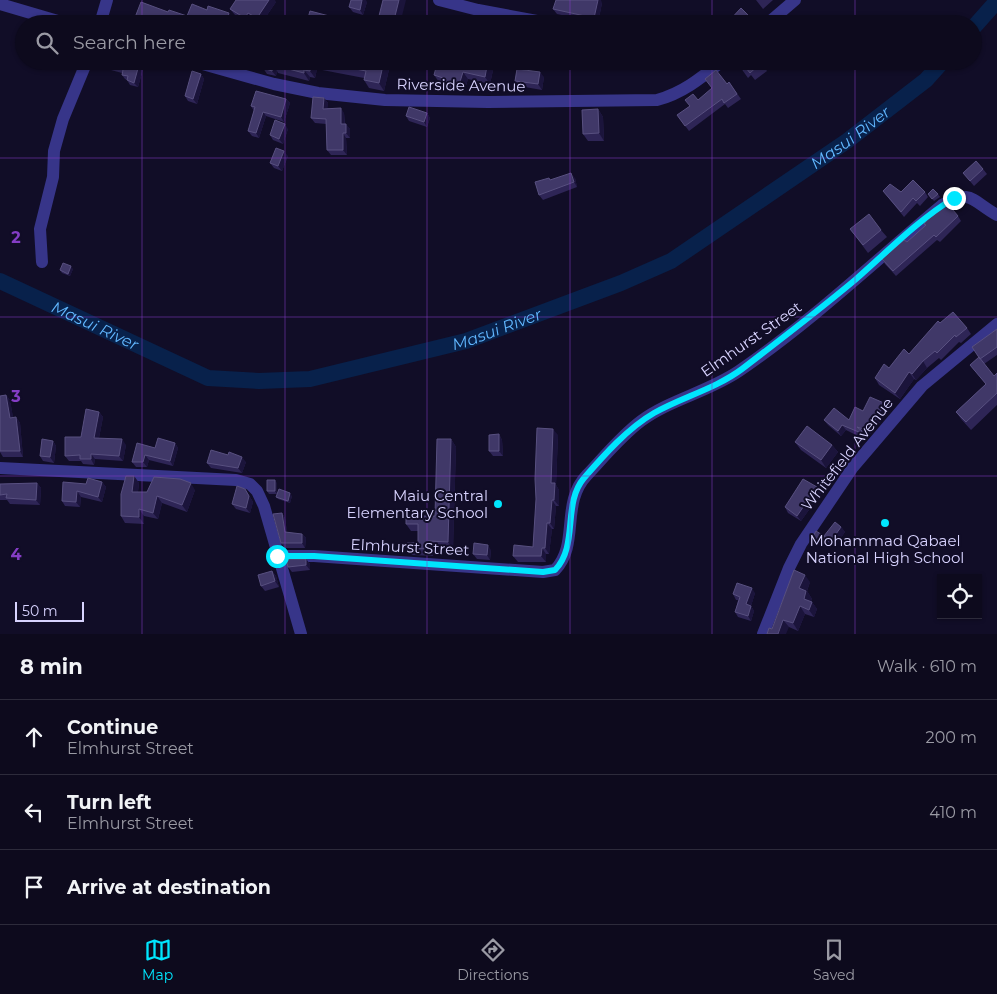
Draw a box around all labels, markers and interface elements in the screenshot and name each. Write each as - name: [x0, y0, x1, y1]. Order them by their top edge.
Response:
- search box: [15, 15, 982, 70]
- icon: search: [33, 29, 61, 57]
- text: Search here: [73, 31, 186, 54]
- street label: Riverside Avenue: [396, 74, 526, 96]
- water label: Masui River: [807, 102, 894, 173]
- route end: [943, 187, 966, 210]
- text: 2: [11, 228, 21, 247]
- water label: Masui River: [49, 297, 142, 354]
- street label: Elmhurst Street: [697, 297, 805, 381]
- water label: Masui River: [450, 304, 544, 354]
- text: 3: [10, 387, 21, 406]
- street label: Whitefield Avenue: [797, 394, 897, 514]
- place label: Maiu Central Elementary School: [347, 486, 488, 522]
- marker: Maiu Central Elementary School: [492, 498, 504, 510]
- marker: Mohammad Qabael National High School: [879, 517, 891, 529]
- place label: Mohammad Qabael National High School: [806, 531, 964, 567]
- street label: Elmhurst Street: [350, 534, 470, 560]
- text: 4: [10, 545, 22, 564]
- route start: [266, 545, 289, 568]
- map controls: [937, 574, 982, 619]
- button: locate: [937, 574, 982, 619]
- scale bar: [15, 599, 84, 622]
- text: 50 m: [22, 602, 58, 620]
- text: 8 min: [20, 654, 83, 679]
- text: Walk · 610 m: [877, 657, 977, 676]
- text: Continue: [67, 716, 158, 739]
- icon: ahead: [20, 723, 48, 751]
- text: 200 m: [926, 728, 977, 747]
- text: Elmhurst Street: [67, 739, 194, 758]
- text: Turn left: [67, 791, 152, 814]
- icon: left: [20, 798, 48, 826]
- text: 410 m: [929, 803, 977, 822]
- text: Elmhurst Street: [67, 814, 194, 833]
- icon: arrive: [20, 873, 48, 901]
- text: Arrive at destination: [67, 876, 271, 899]
- tab: Map: [142, 936, 173, 984]
- tab: Directions: [457, 936, 529, 984]
- tab: Saved: [813, 936, 855, 984]

